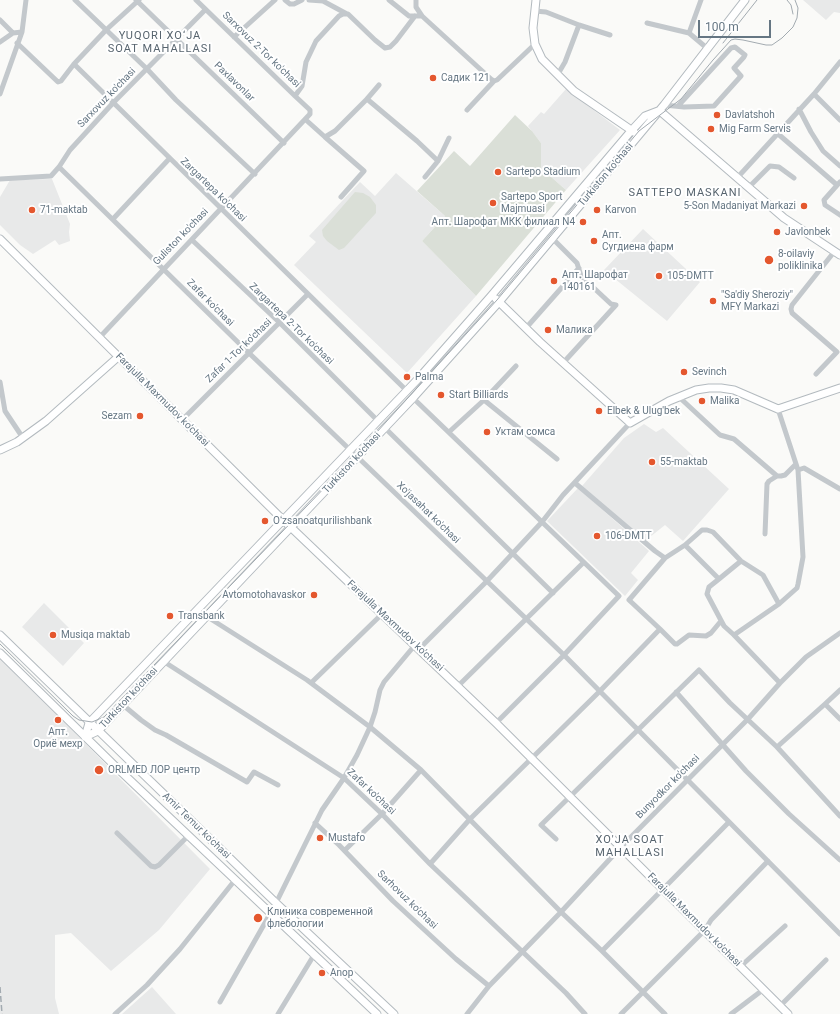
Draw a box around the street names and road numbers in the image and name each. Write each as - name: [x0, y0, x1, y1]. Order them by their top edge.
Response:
- street label: Sarxovuz 2-Tor ko'chasi: [219, 10, 303, 90]
- street label: Paxlavonlar: [211, 60, 257, 104]
- street label: Sarxovuz ko'chasi: [75, 66, 139, 130]
- street label: Turkiston ko'chasi: [576, 141, 636, 209]
- street label: Zargartepa ko'chasi: [178, 156, 248, 224]
- street label: Guliston ko'chasi: [151, 206, 211, 268]
- street label: Zafar ko'chasi: [184, 277, 236, 329]
- street label: Zargartepa 2-Tor ko'chasi: [246, 281, 336, 367]
- street label: Zafar 1-Tor ko'chasi: [204, 316, 274, 386]
- street label: Farajulla Maxmudov ko'chasi: [113, 351, 211, 449]
- street label: Turkiston ko'chasi: [321, 430, 383, 496]
- street label: Xo'jasahat ko'chasi: [394, 480, 462, 546]
- street label: Farajulla Maxmudov ko'chasi: [344, 578, 446, 674]
- street label: Turkiston ko'chasi: [98, 665, 160, 731]
- street label: Bunyodkor ko'chasi: [634, 753, 702, 821]
- street label: Zafar ko'chasi: [344, 767, 398, 817]
- street label: Amir Temur ko'chasi: [160, 790, 232, 862]
- street label: Sarhovuz ko'chasi: [374, 868, 440, 932]
- street label: Farajulla Maxmudov ko'chasi: [645, 871, 743, 969]

